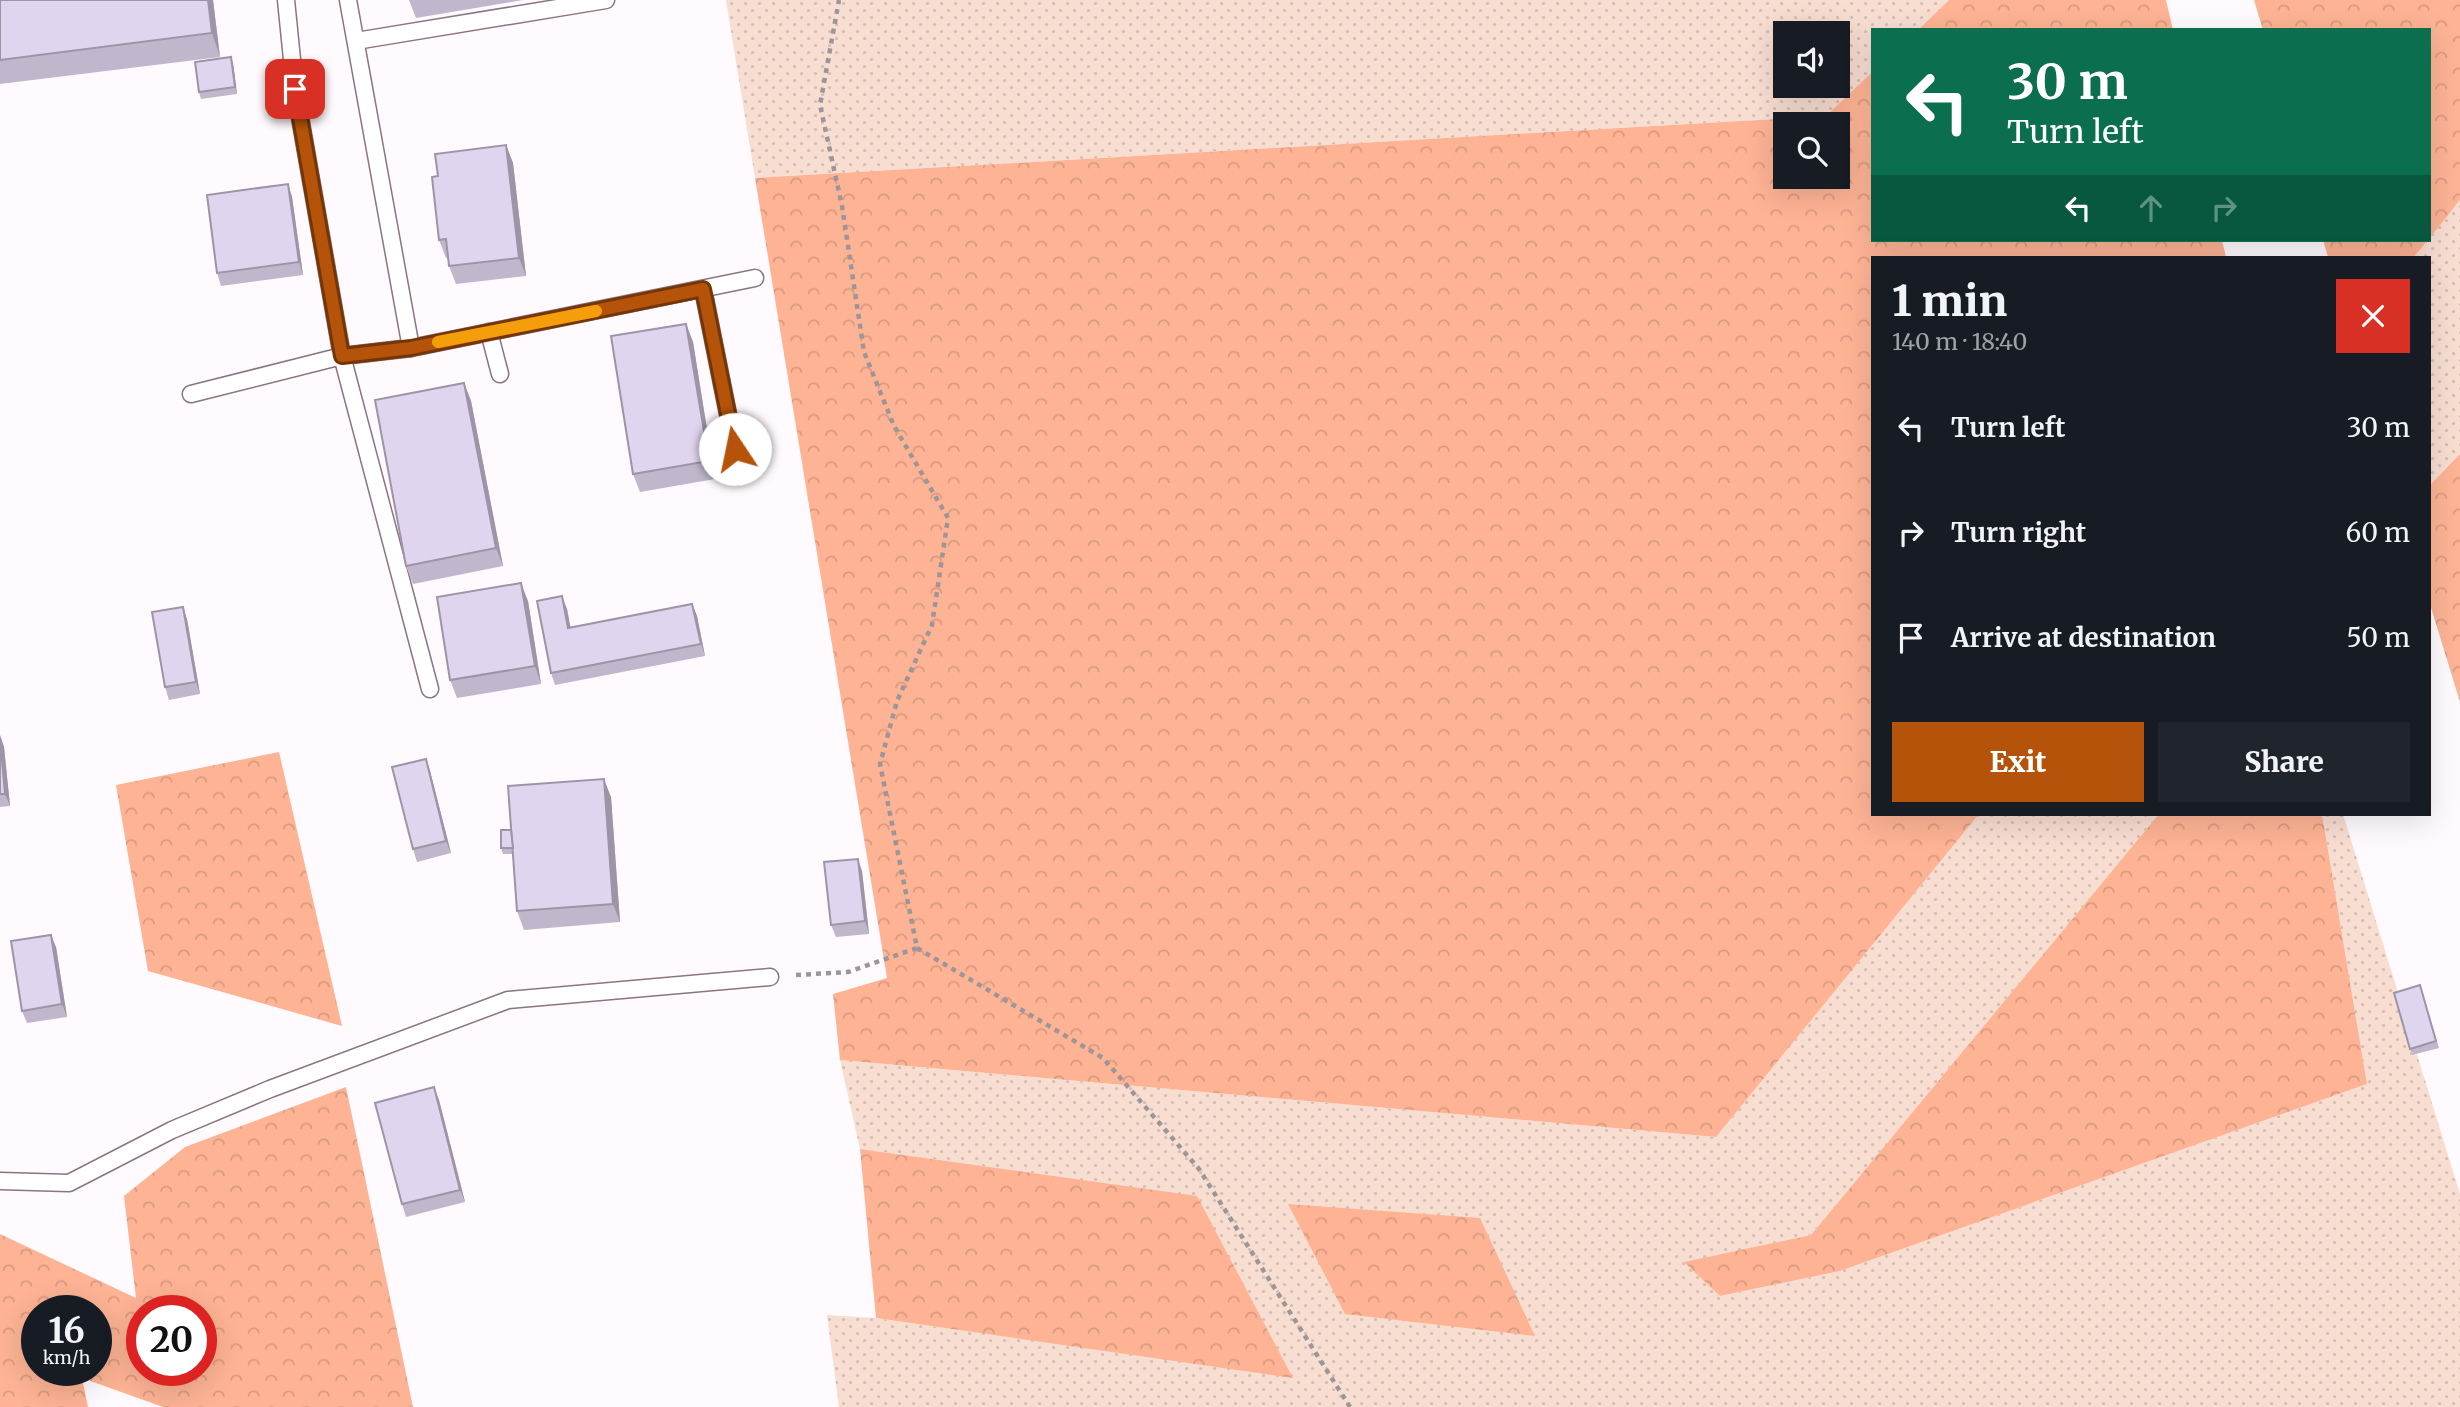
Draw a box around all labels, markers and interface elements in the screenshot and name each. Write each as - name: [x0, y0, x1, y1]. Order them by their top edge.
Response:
- map controls: [1773, 21, 1850, 189]
- button: sound: [1773, 21, 1850, 98]
- text: 30 m: [2007, 51, 2128, 112]
- icon: left: [1892, 56, 1983, 147]
- pin: [265, 59, 325, 119]
- icon: arrive: [276, 70, 314, 108]
- button: search: [1773, 112, 1850, 189]
- text: Turn left: [2007, 112, 2144, 152]
- icon: left: [2059, 189, 2097, 227]
- icon: ahead: [2132, 189, 2170, 227]
- icon: right: [2205, 189, 2243, 227]
- text: 1 min: [1892, 275, 2007, 327]
- button: close: [2336, 279, 2410, 353]
- text: 140 m · 18:40: [1892, 327, 2027, 356]
- icon: left: [1892, 409, 1930, 447]
- text: Turn left: [1951, 411, 2065, 444]
- text: 30 m: [2347, 411, 2410, 444]
- position arrow: [698, 412, 772, 486]
- icon: right: [1892, 514, 1930, 552]
- text: Turn right: [1951, 516, 2086, 549]
- text: 60 m: [2346, 516, 2410, 549]
- icon: arrive: [1892, 619, 1930, 657]
- text: Arrive at destination: [1951, 621, 2216, 654]
- text: 50 m: [2346, 621, 2410, 654]
- button: Exit: [1892, 722, 2144, 802]
- button: Share: [2158, 722, 2410, 802]
- speed limit sign: 20: [126, 1295, 217, 1386]
- text: 16: [48, 1309, 85, 1353]
- text: km/h: [43, 1346, 90, 1369]

